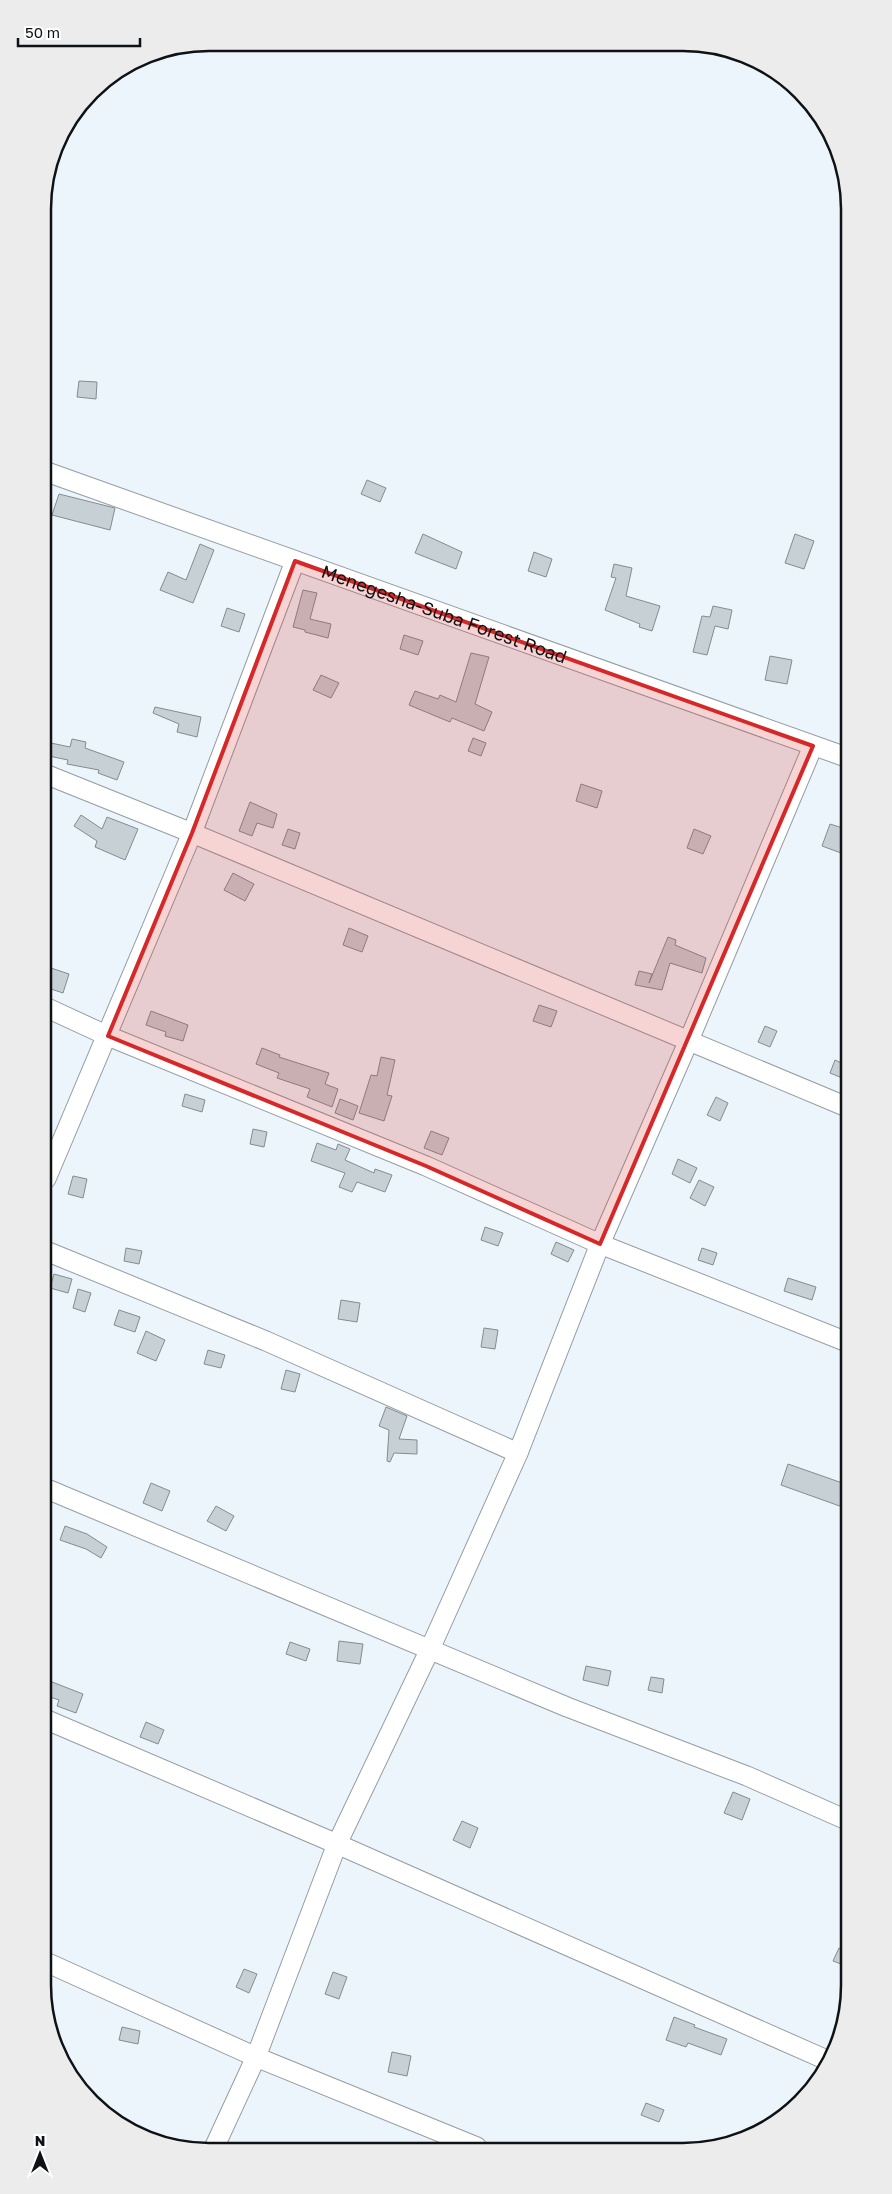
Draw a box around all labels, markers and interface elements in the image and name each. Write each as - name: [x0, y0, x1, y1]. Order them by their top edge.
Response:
- scale bar: [18, 15, 140, 47]
- text: 50 m: [25, 23, 60, 41]
- street label: Menegesha-Suba Forest Road: [319, 560, 570, 668]
- north arrow: [15, 2129, 65, 2179]
- text: N: [35, 2132, 45, 2149]

